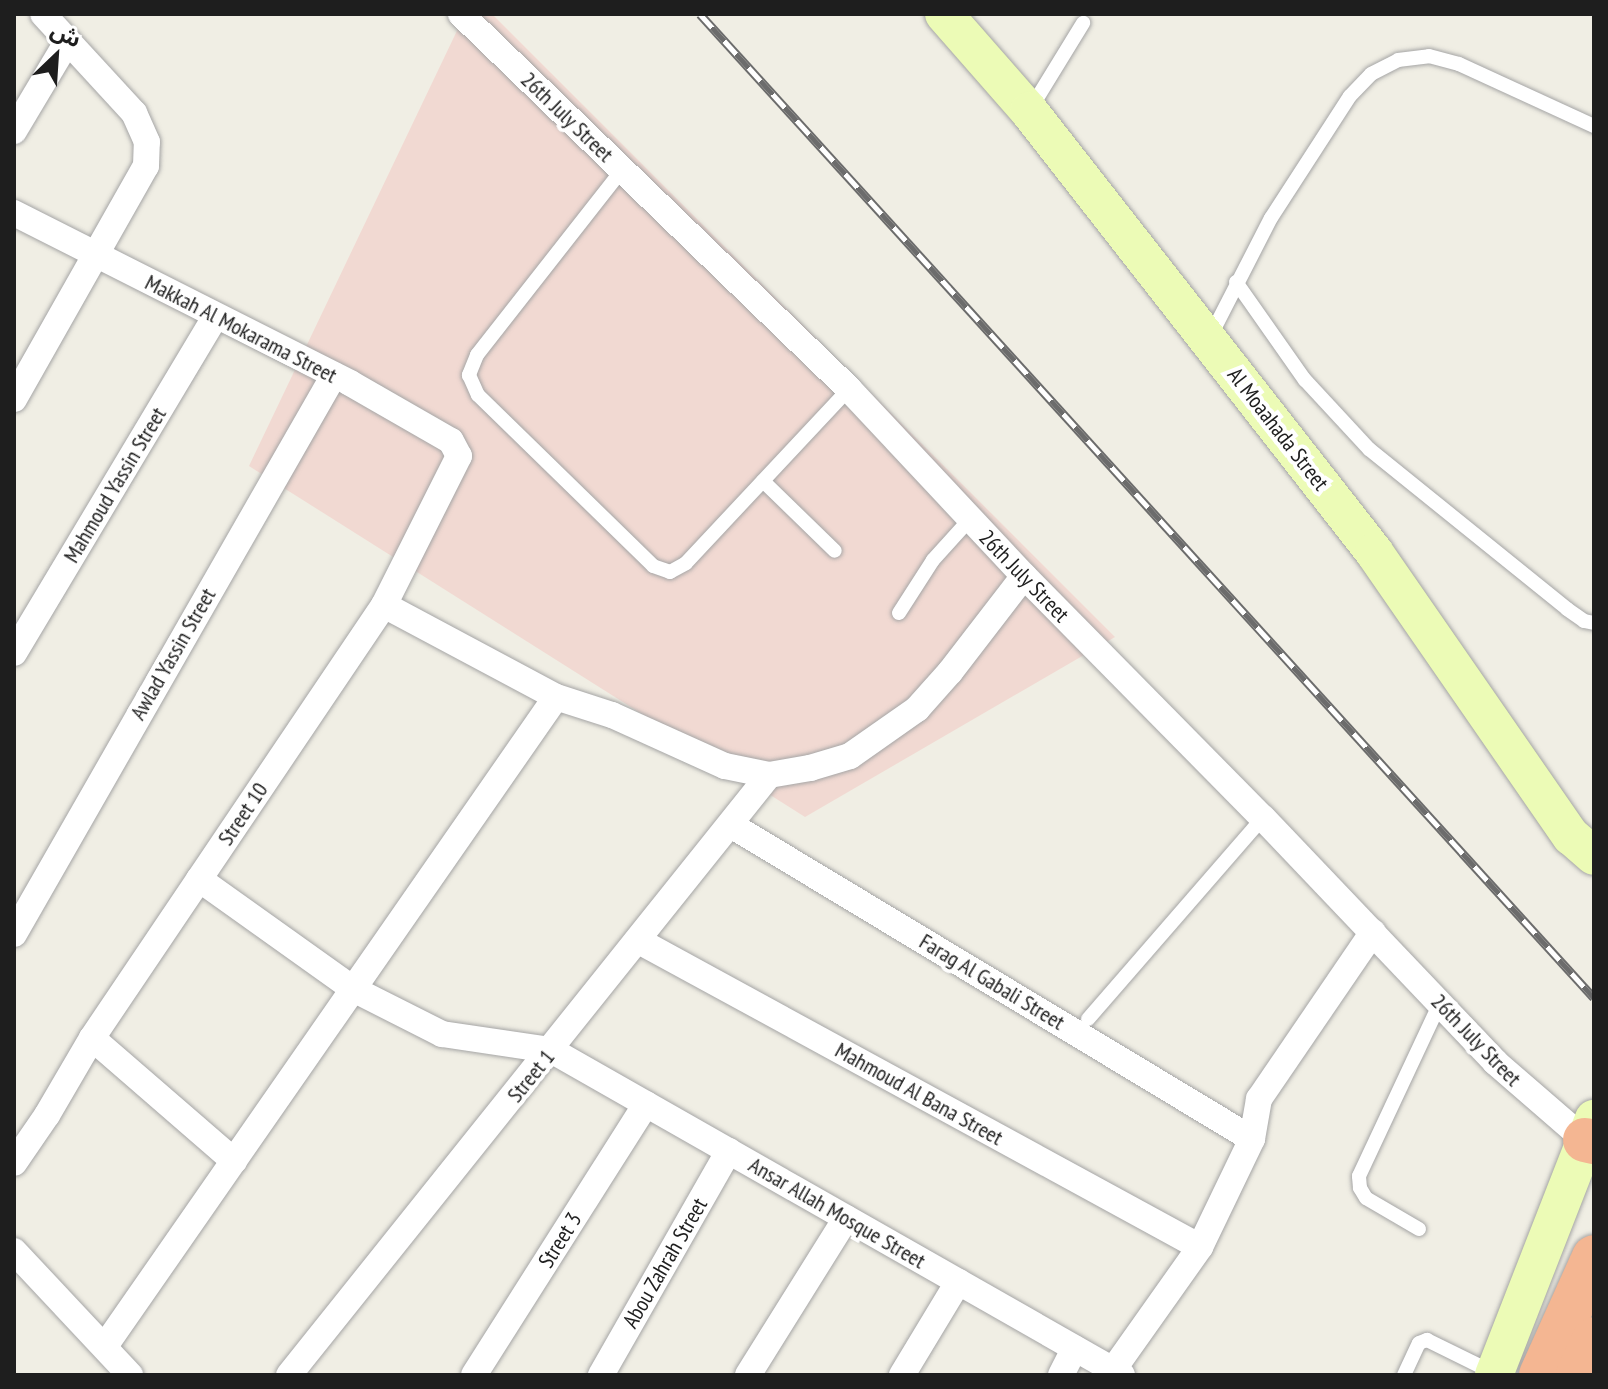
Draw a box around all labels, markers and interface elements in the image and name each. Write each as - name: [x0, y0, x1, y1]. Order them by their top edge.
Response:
- text: ش: [47, 15, 86, 53]
- north arrow: [16, 16, 96, 96]
- street label: 26th July Street: [515, 66, 619, 168]
- street label: Makkah Al Mokarama Street: [140, 269, 342, 389]
- street label: Al Moaahada Street: [1222, 362, 1334, 496]
- street label: Mahmoud Yassin Street: [58, 402, 172, 568]
- street label: 26th July Street: [973, 524, 1075, 628]
- street label: Awlad Yassin Street: [125, 583, 221, 725]
- street label: Street 10: [212, 778, 274, 850]
- street label: Farag Al Gabali Street: [914, 928, 1070, 1036]
- street label: 26th July Street: [1425, 988, 1527, 1092]
- street label: Mahmoud Al Bana Street: [830, 1037, 1008, 1151]
- street label: Street 1: [502, 1044, 560, 1108]
- street label: Ansar Allah Mosque Street: [744, 1152, 930, 1274]
- street label: Abou Zahrah Street: [617, 1193, 713, 1333]
- street label: Street 3: [533, 1208, 587, 1272]

